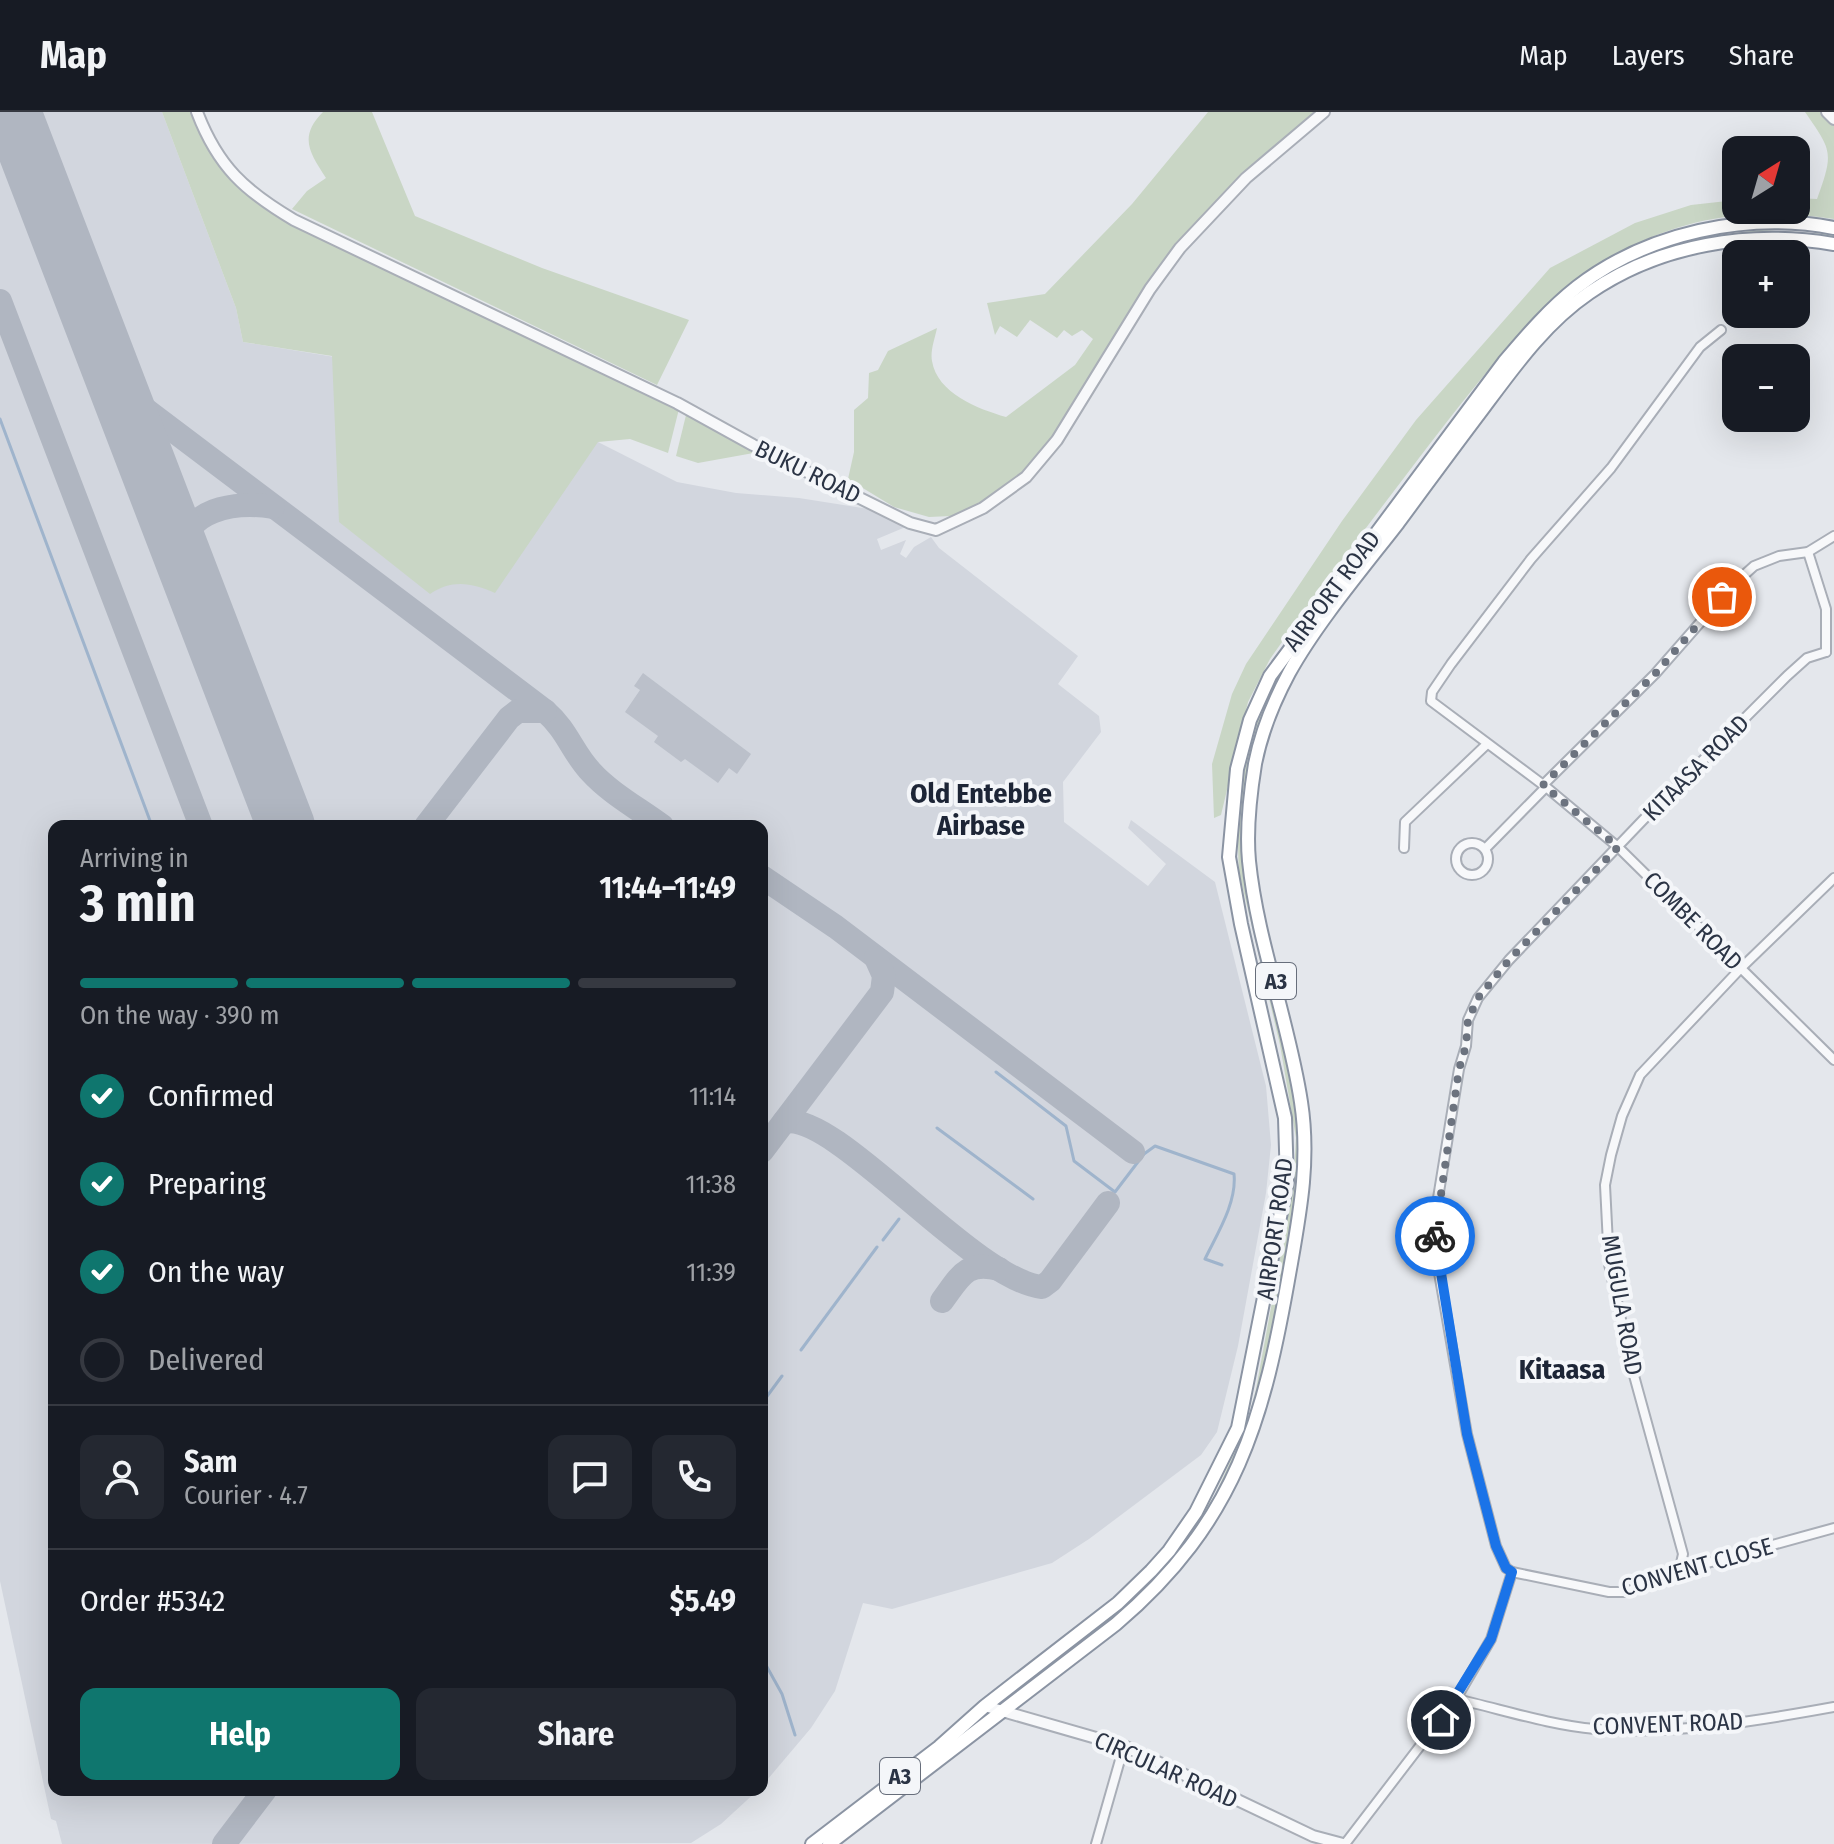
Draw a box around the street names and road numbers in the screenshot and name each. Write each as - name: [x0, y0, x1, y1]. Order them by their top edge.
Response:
- street label: BUKU ROAD: [751, 434, 865, 510]
- street label: AIRPORT ROAD: [1278, 525, 1386, 657]
- street label: KITAASA ROAD: [1637, 709, 1755, 827]
- street label: COMBE ROAD: [1638, 866, 1748, 976]
- road number: A3: [1256, 963, 1296, 999]
- street label: AIRPORT ROAD: [1251, 1156, 1299, 1302]
- street label: MUGULA ROAD: [1596, 1233, 1648, 1377]
- street label: CONVENT CLOSE: [1618, 1532, 1776, 1602]
- street label: CONVENT ROAD: [1592, 1707, 1744, 1741]
- street label: CIRCULAR ROAD: [1090, 1726, 1242, 1814]
- road number: A3: [880, 1758, 920, 1794]

